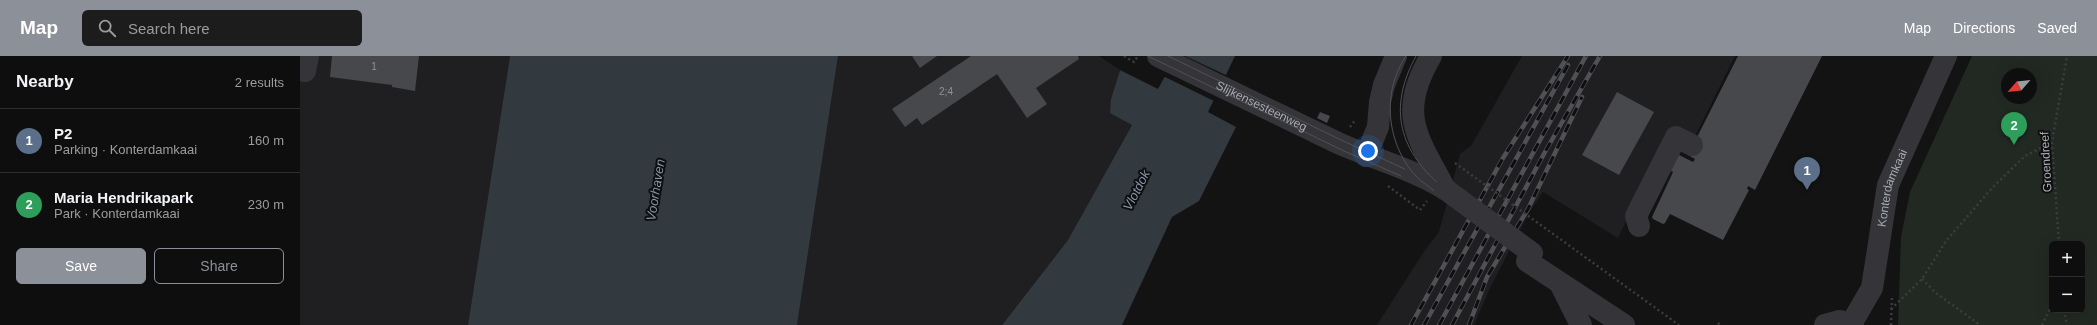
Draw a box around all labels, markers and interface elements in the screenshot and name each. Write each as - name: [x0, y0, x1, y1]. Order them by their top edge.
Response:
- search box: [82, 10, 362, 46]
- text: Map: [20, 17, 58, 38]
- icon: search: [96, 17, 118, 39]
- text: Search here: [128, 20, 210, 37]
- text: Map: [1904, 20, 1931, 36]
- text: Directions: [1953, 20, 2015, 36]
- text: Saved: [2037, 20, 2077, 36]
- house number: 1: [371, 61, 377, 72]
- north arrow: [2001, 68, 2037, 104]
- text: Nearby: [16, 72, 74, 91]
- text: 2 results: [235, 75, 284, 90]
- street label: Slijkensesteenweg: [1214, 78, 1309, 134]
- house number: 2;4: [939, 86, 953, 97]
- pin: 2: [2001, 112, 2027, 145]
- text: P2: [54, 125, 72, 142]
- street label: Groendreef: [2037, 131, 2055, 193]
- text: 1: [25, 133, 33, 148]
- text: 160 m: [248, 133, 284, 148]
- your location: [1358, 141, 1378, 161]
- text: Parking · Konterdamkaai: [54, 142, 197, 157]
- street label: Konterdamkaai: [1875, 147, 1910, 228]
- pin: 1: [1794, 157, 1820, 190]
- water label: Voorhaven: [643, 158, 668, 222]
- water label: Vlotdok: [1120, 166, 1154, 213]
- text: Maria Hendrikapark: [54, 189, 193, 206]
- text: 2: [25, 197, 33, 212]
- text: 230 m: [248, 197, 284, 212]
- text: Park · Konterdamkaai: [54, 206, 180, 221]
- map controls: [2049, 241, 2085, 313]
- button: +: [2049, 241, 2085, 277]
- button: Save: [16, 248, 146, 284]
- button: Share: [154, 248, 284, 284]
- button: −: [2049, 277, 2085, 313]

